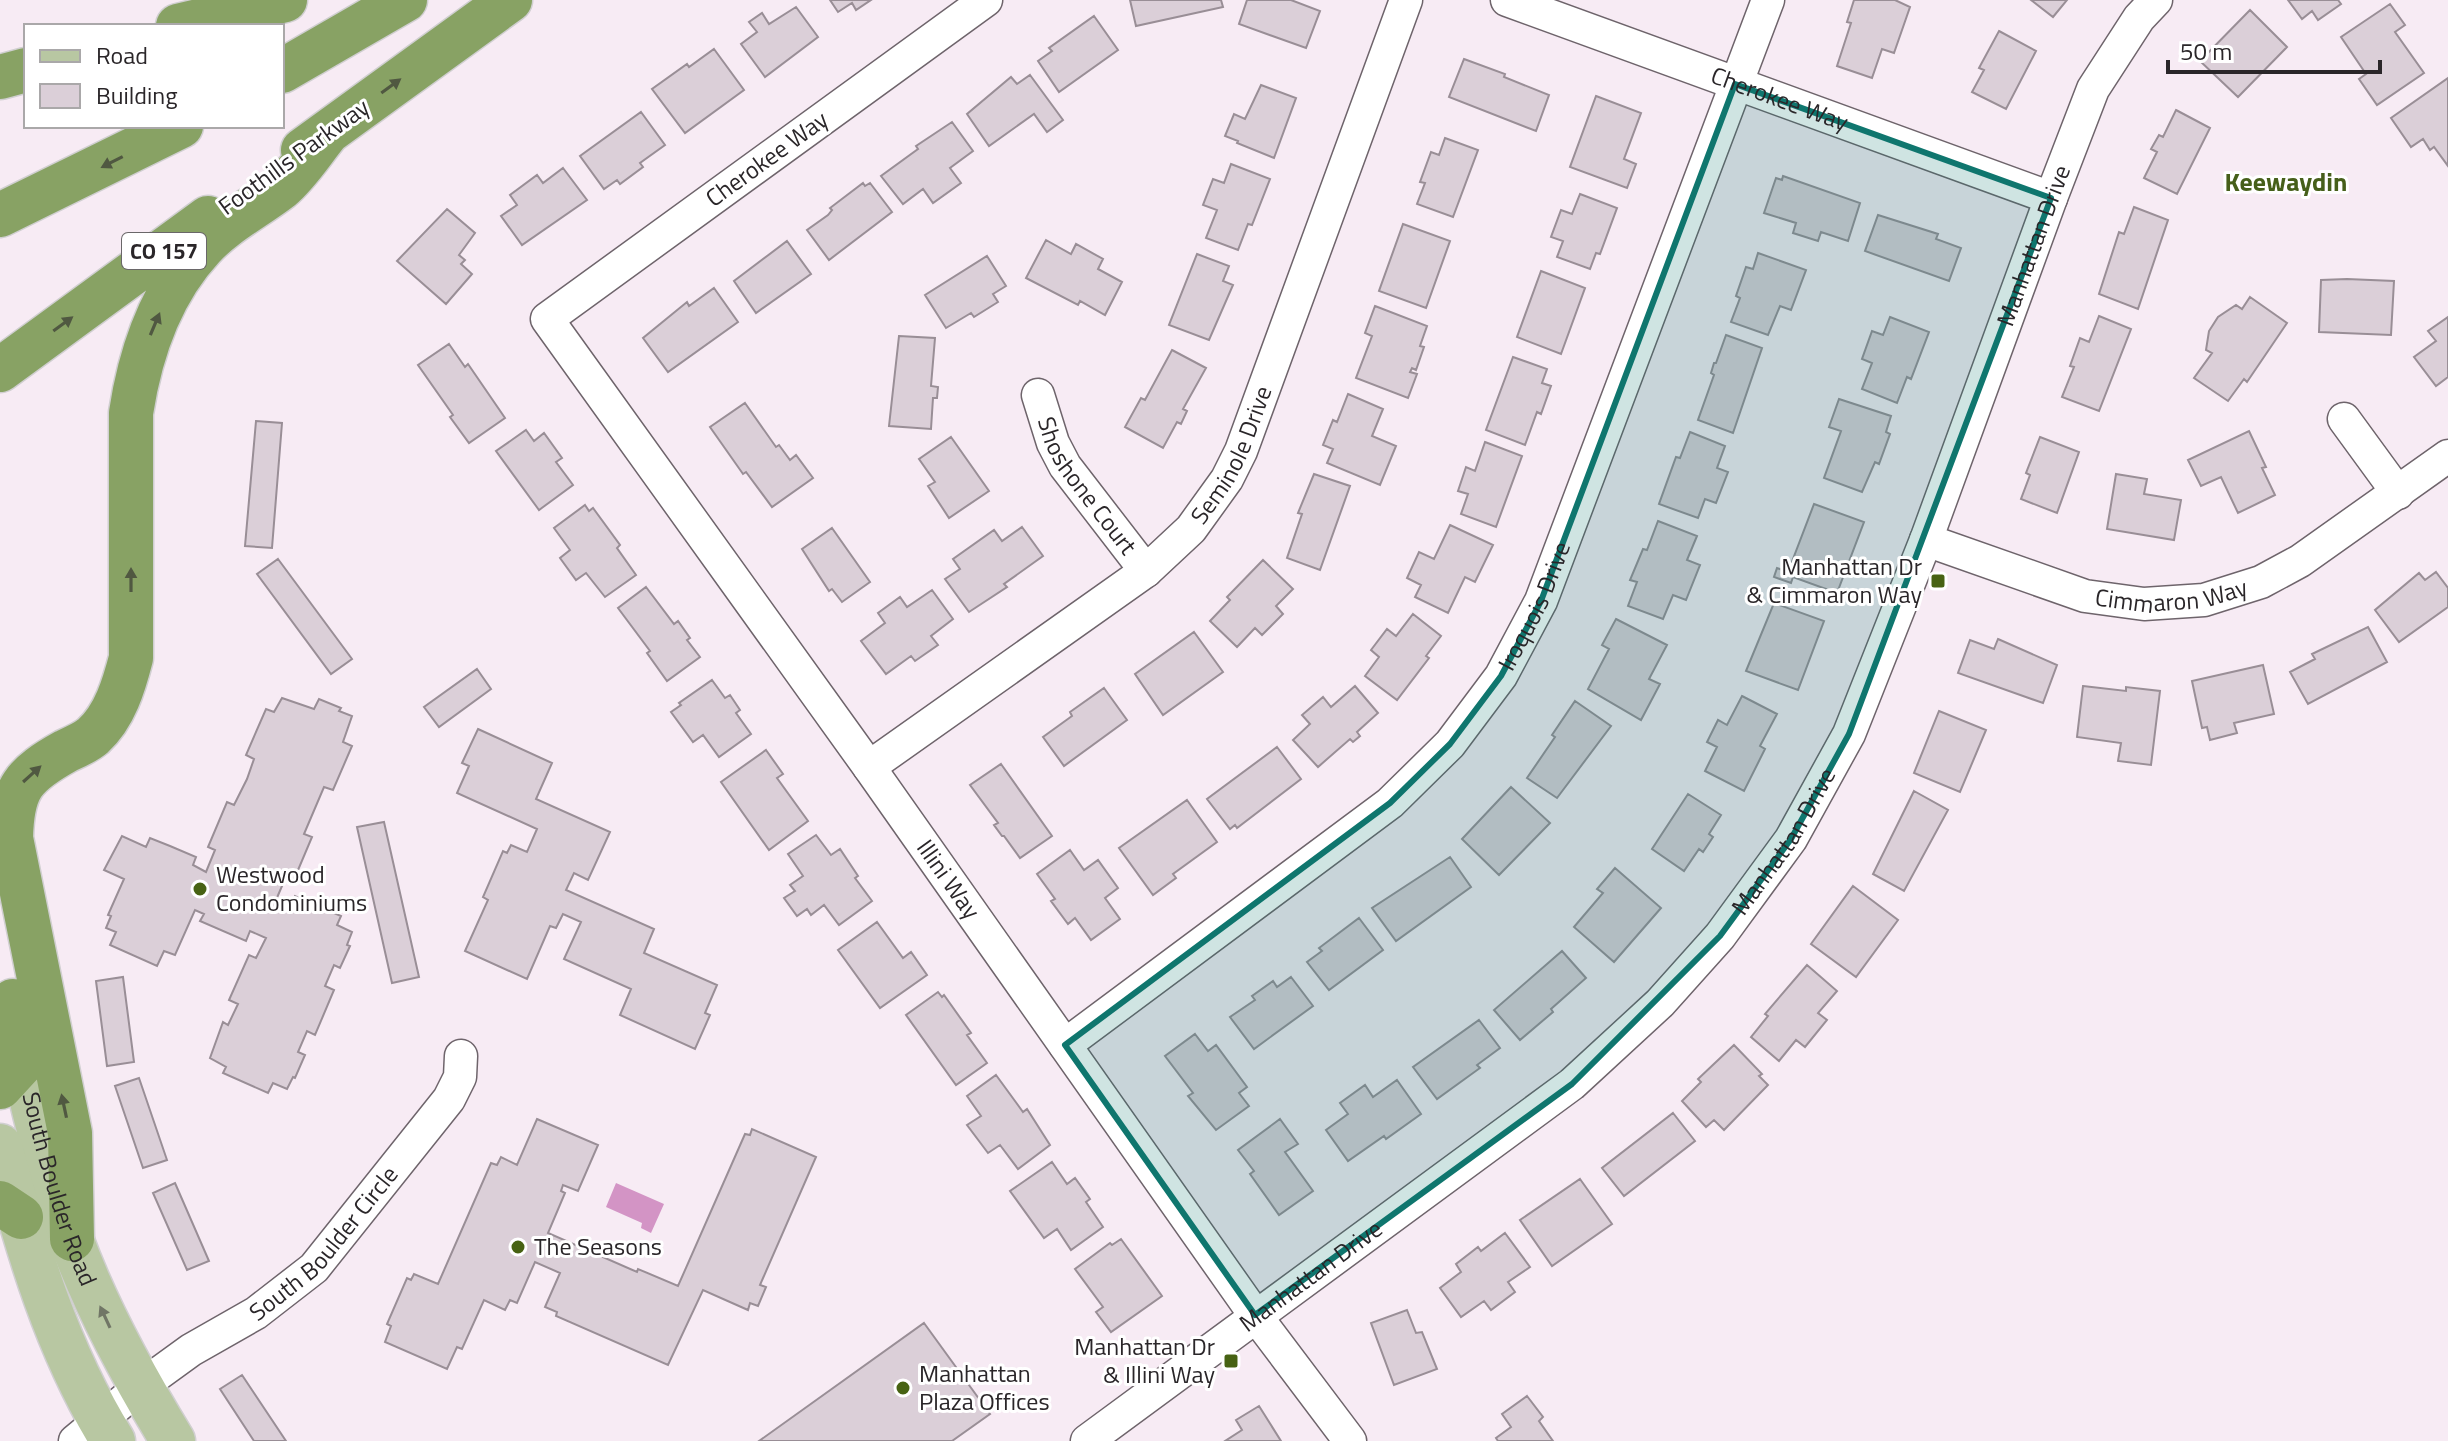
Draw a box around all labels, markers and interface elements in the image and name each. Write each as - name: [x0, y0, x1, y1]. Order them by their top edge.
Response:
- legend: [24, 24, 284, 128]
- scale bar: [2168, 24, 2380, 74]
- text: 50 m: [2180, 33, 2232, 69]
- text: Road: [96, 37, 148, 73]
- street label: Cherokee Way: [1706, 57, 1854, 140]
- text: Building: [96, 77, 178, 113]
- one-way arrow: [380, 78, 402, 94]
- street label: Foothills Parkway: [210, 89, 377, 223]
- street label: Cherokee Way: [698, 101, 836, 215]
- one-way arrow: [100, 155, 123, 168]
- street label: Manhattan Drive: [1987, 159, 2079, 331]
- district label: Keewaydin: [2225, 162, 2347, 201]
- road number: CO 157: [122, 233, 206, 269]
- one-way arrow: [149, 312, 162, 336]
- one-way arrow: [52, 316, 74, 332]
- street label: Seminole Drive: [1181, 381, 1280, 531]
- street label: Shoshone Court: [1029, 412, 1146, 562]
- street label: Iroquois Drive: [1488, 536, 1579, 677]
- place label: Manhattan Dr & Cimmaron Way: [1746, 548, 1922, 612]
- one-way arrow: [124, 567, 137, 592]
- street label: Cimmaron Way: [2093, 568, 2252, 622]
- marker: Manhattan Dr & Cimmaron Way: [1929, 572, 1947, 590]
- street label: Manhattan Drive: [1722, 761, 1844, 922]
- one-way arrow: [22, 765, 42, 783]
- street label: Illini Way: [908, 832, 990, 926]
- place label: Westwood Condominiums: [216, 856, 367, 920]
- marker: Westwood Condominiums: [191, 880, 209, 898]
- street label: South Boulder Road: [13, 1088, 107, 1291]
- one-way arrow: [57, 1093, 70, 1118]
- street label: South Boulder Circle: [241, 1158, 406, 1329]
- street label: Manhattan Drive: [1231, 1211, 1389, 1340]
- place label: The Seasons: [534, 1228, 662, 1264]
- marker: The Seasons: [509, 1238, 527, 1256]
- one-way arrow: [98, 1306, 112, 1329]
- place label: Manhattan Dr & Illini Way: [1074, 1328, 1215, 1392]
- marker: Manhattan Dr & Illini Way: [1222, 1352, 1240, 1370]
- place label: Manhattan Plaza Offices: [919, 1355, 1050, 1419]
- marker: Manhattan Plaza Offices: [894, 1379, 912, 1397]

